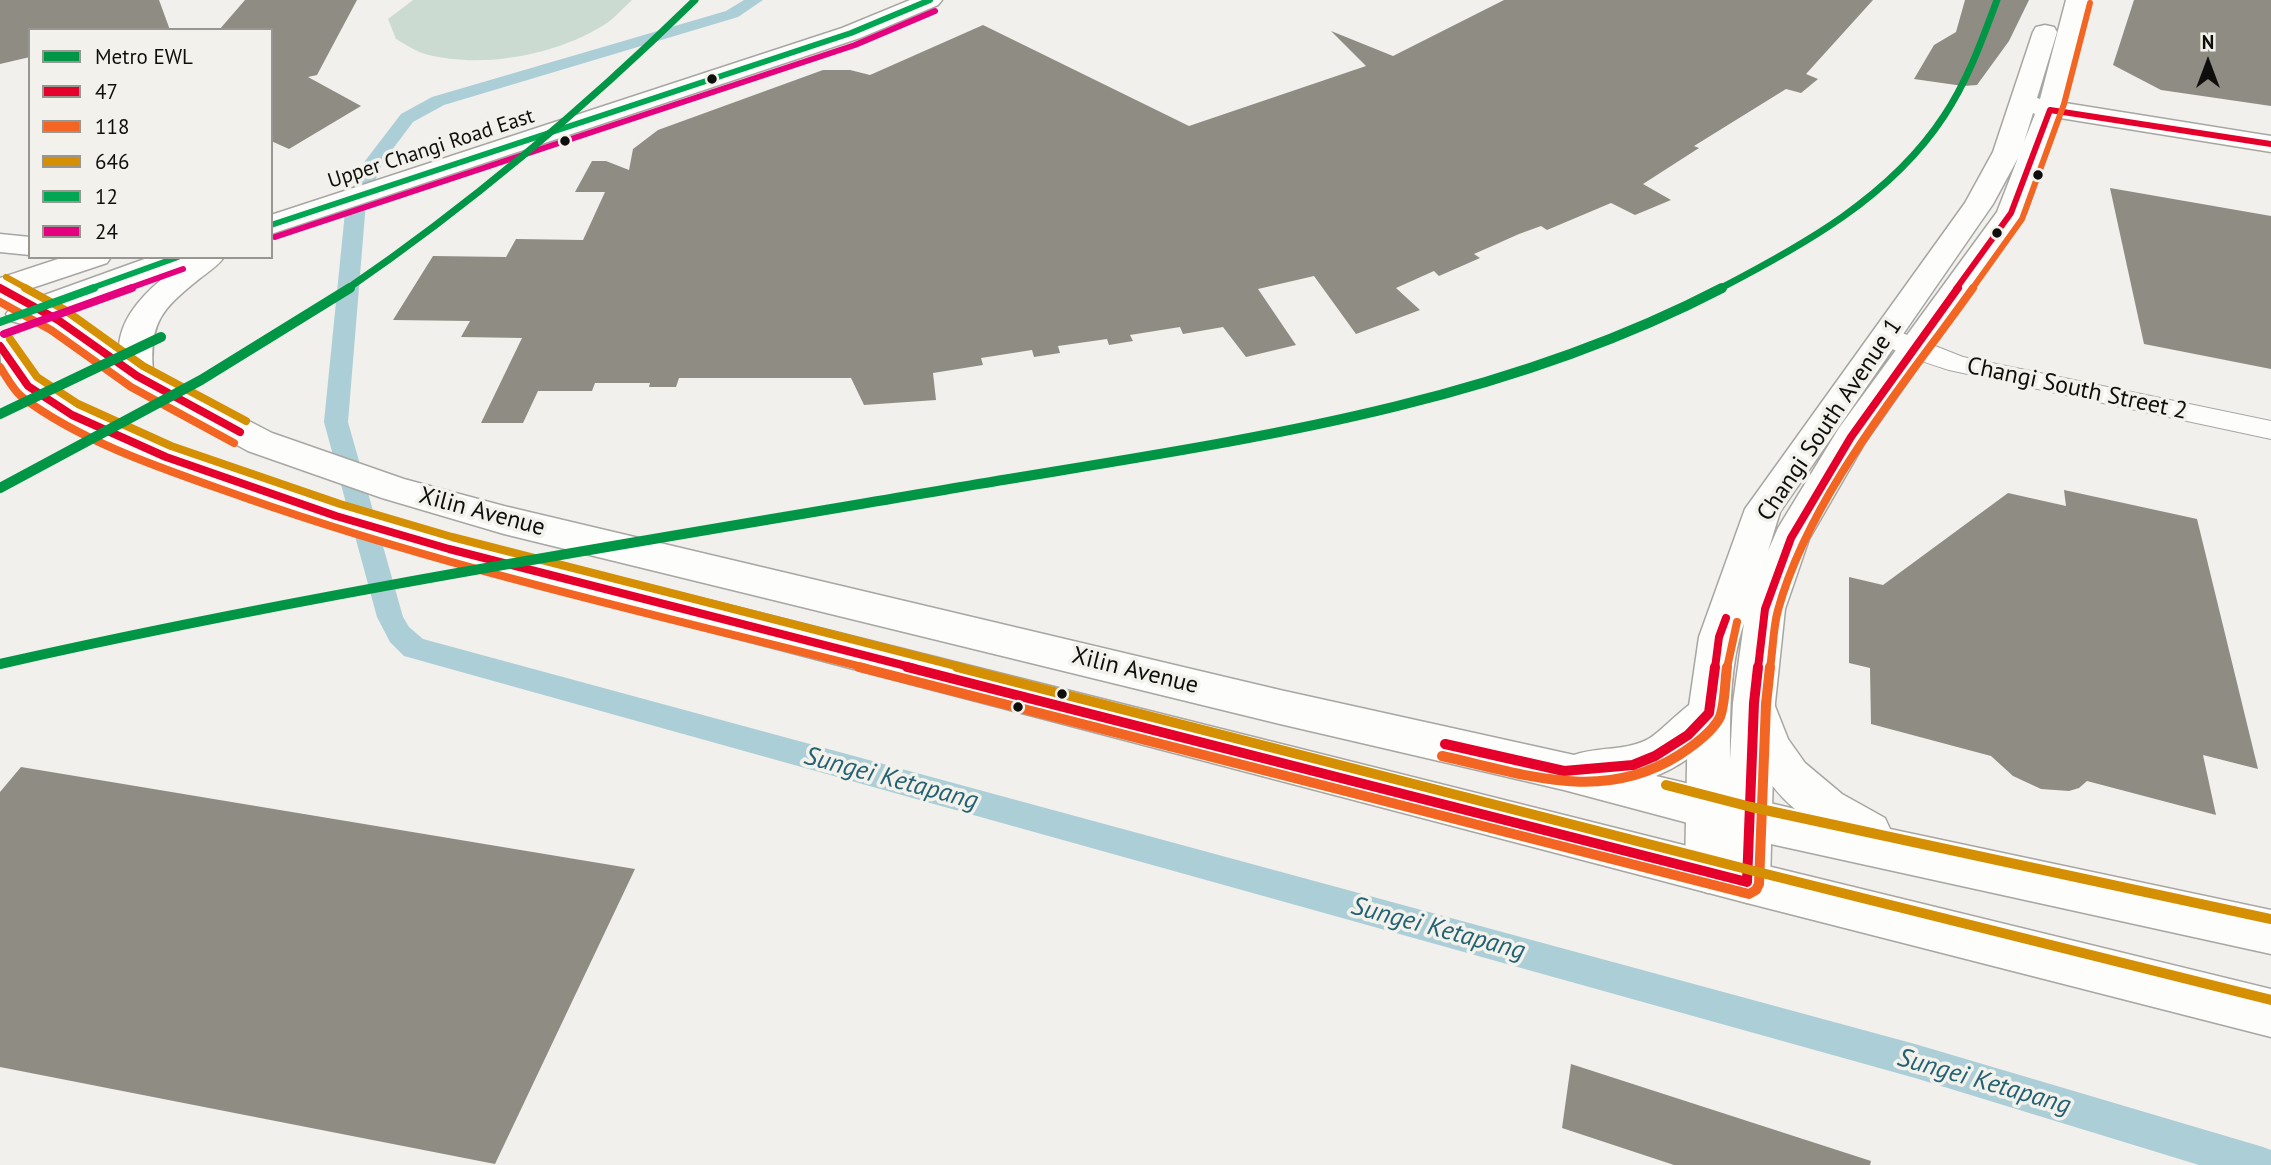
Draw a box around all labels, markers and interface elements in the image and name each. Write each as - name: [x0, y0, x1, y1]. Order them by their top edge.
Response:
- legend: [28, 28, 273, 259]
- north arrow: [2173, 28, 2243, 98]
- text: N: [2202, 30, 2214, 54]
- text: Metro EWL: [95, 43, 193, 70]
- unlabelled marker: [705, 72, 719, 86]
- text: 47: [95, 78, 118, 105]
- street label: Upper Changi Road East: [325, 104, 537, 194]
- text: 118: [95, 113, 129, 140]
- unlabelled marker: [558, 134, 572, 148]
- text: 646: [95, 148, 129, 175]
- unlabelled marker: [2031, 168, 2045, 182]
- text: 12: [95, 183, 118, 210]
- text: 24: [95, 218, 118, 245]
- unlabelled marker: [1990, 226, 2004, 240]
- street label: Changi South Avenue 1: [1751, 313, 1909, 527]
- street label: Changi South Street 2: [1964, 352, 2190, 426]
- street label: Xilin Avenue: [416, 481, 548, 543]
- street label: Xilin Avenue: [1069, 641, 1201, 701]
- unlabelled marker: [1055, 687, 1069, 701]
- unlabelled marker: [1011, 700, 1025, 714]
- water label: Sungei Ketapang: [801, 741, 981, 817]
- water label: Sungei Ketapang: [1348, 891, 1528, 967]
- water label: Sungei Ketapang: [1894, 1042, 2074, 1122]

